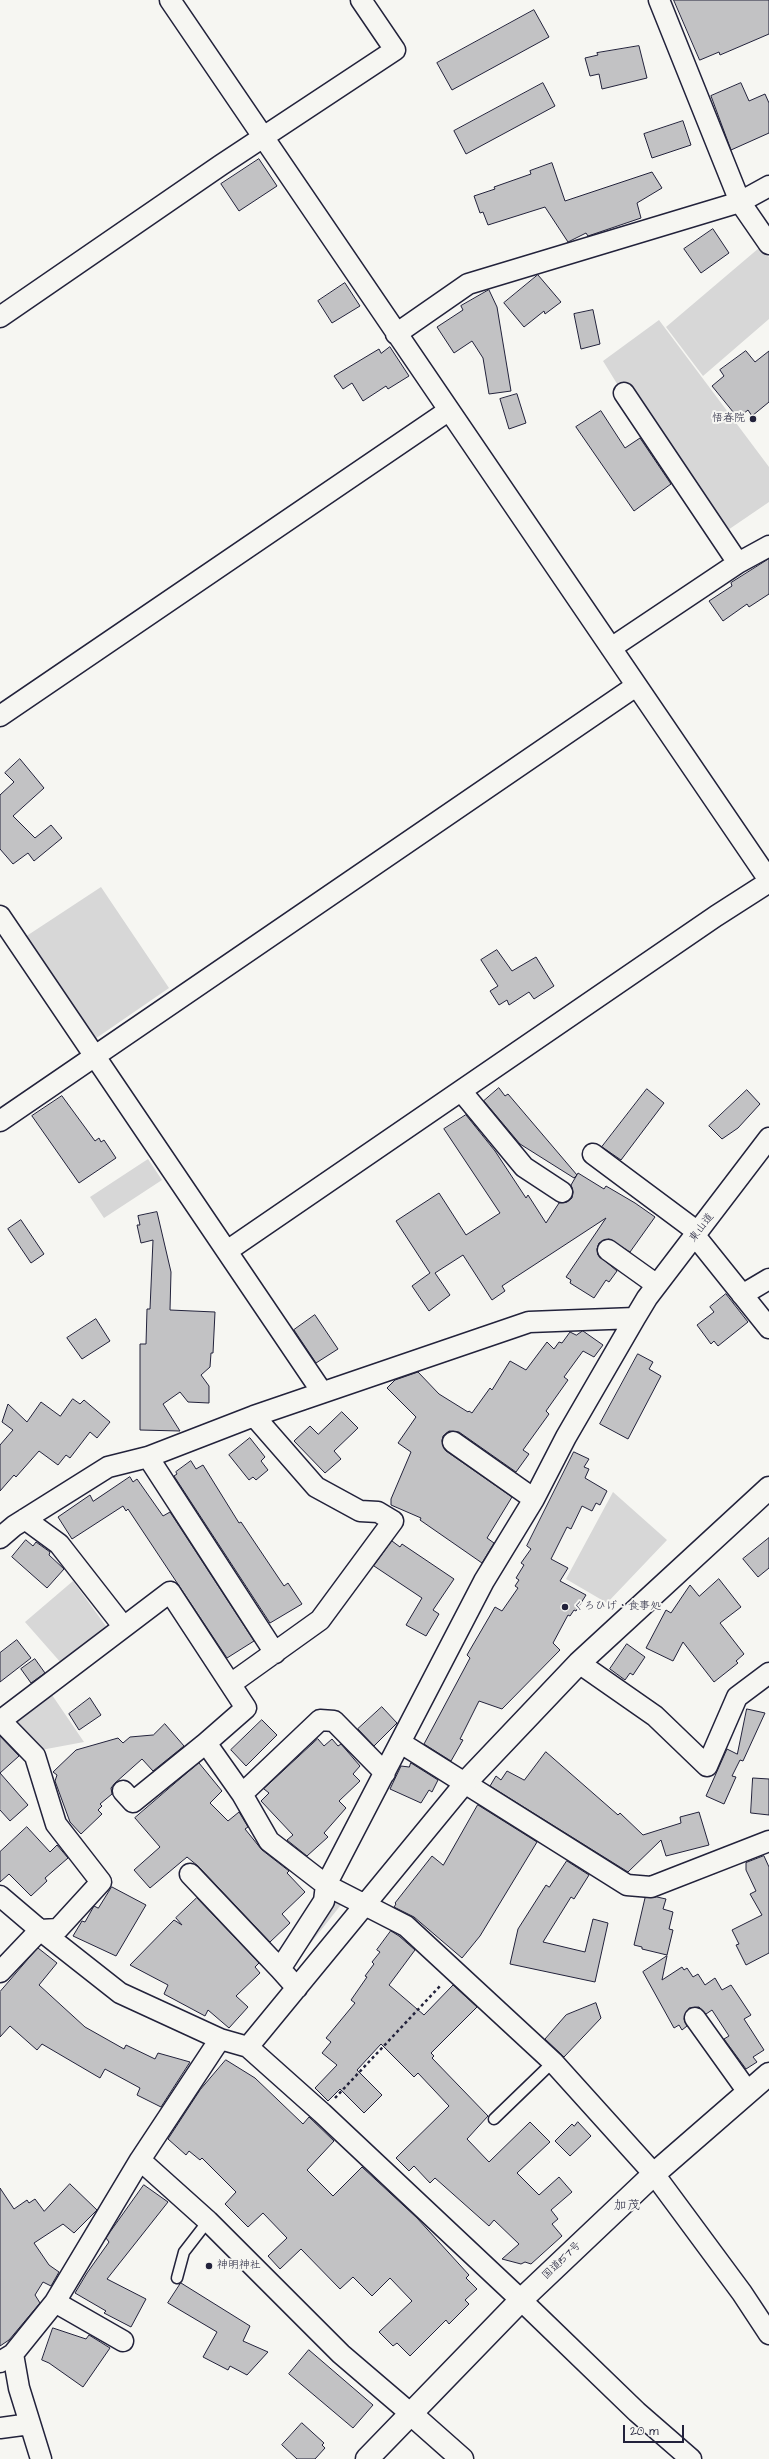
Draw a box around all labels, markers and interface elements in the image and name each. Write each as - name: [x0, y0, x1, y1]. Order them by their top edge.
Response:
- place label: 悟春院: [712, 412, 745, 426]
- marker: 悟春院: [748, 414, 758, 424]
- street label: 東山道: [687, 1211, 717, 1245]
- place label: くろひげ・食事処: [573, 1600, 661, 1614]
- marker: くろひげ・食事処: [560, 1602, 570, 1612]
- district label: 加茂: [614, 2198, 640, 2214]
- street label: 国道157号: [540, 2239, 584, 2283]
- place label: 神明神社: [217, 2259, 261, 2273]
- marker: 神明神社: [204, 2261, 214, 2271]
- scale bar: [625, 2417, 686, 2443]
- text: 20 m: [630, 2423, 659, 2440]

